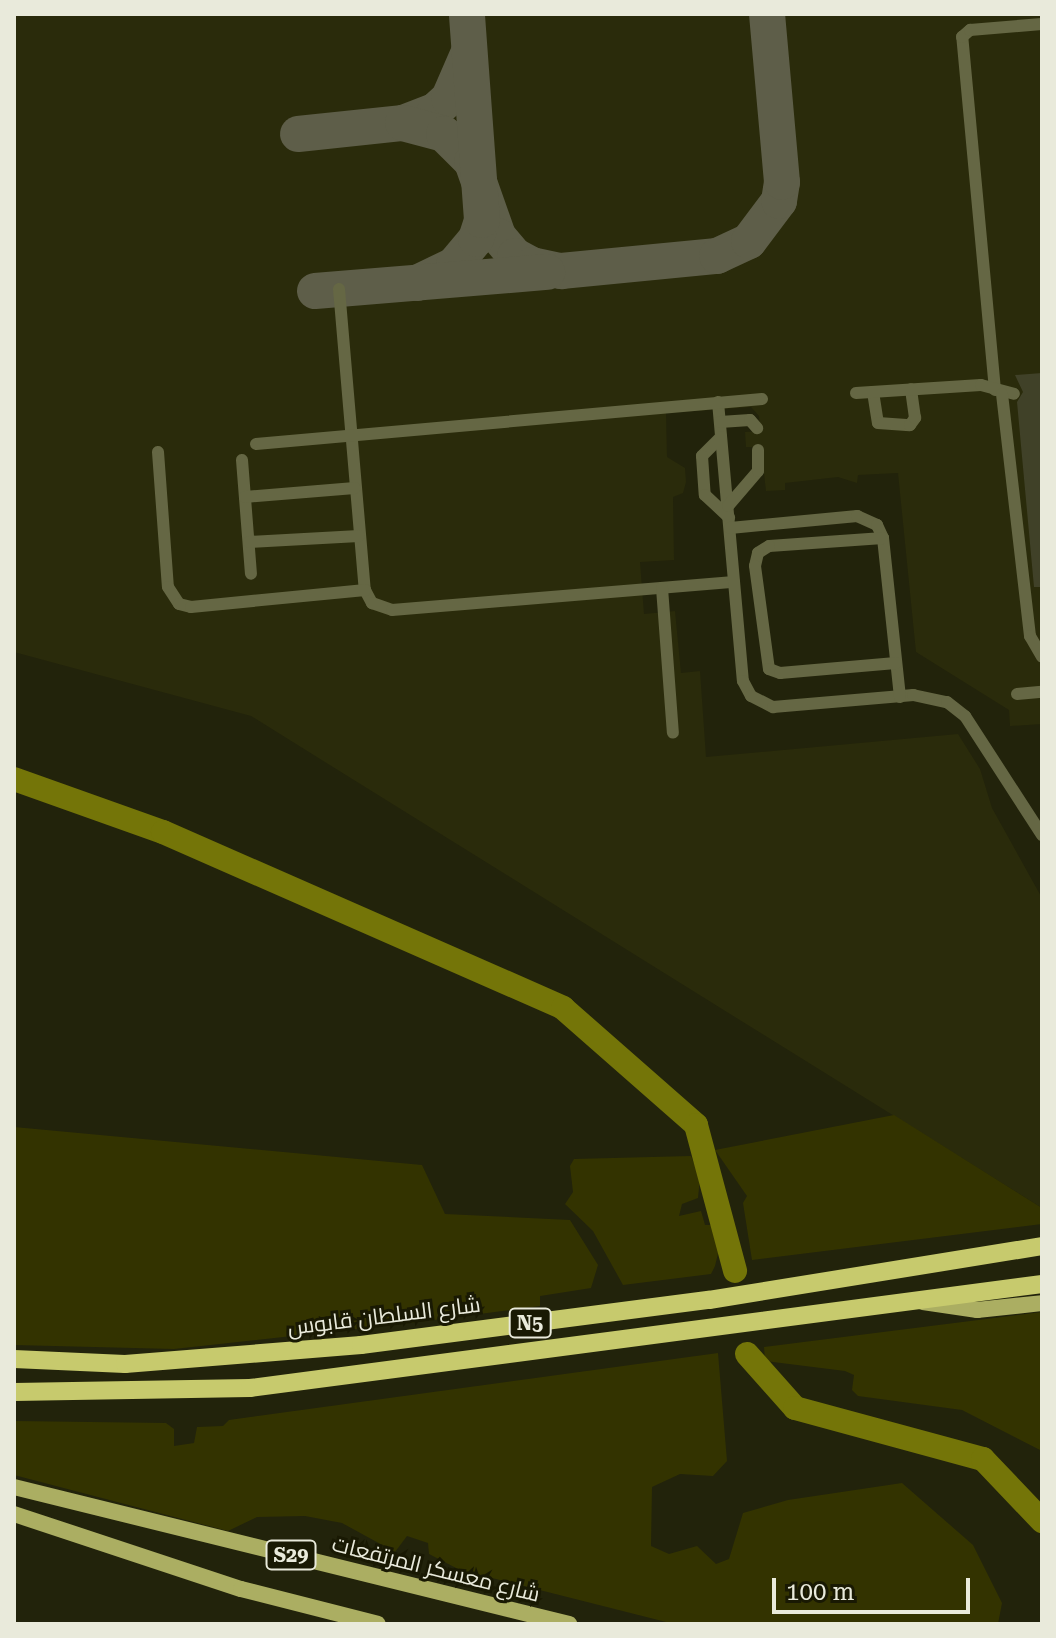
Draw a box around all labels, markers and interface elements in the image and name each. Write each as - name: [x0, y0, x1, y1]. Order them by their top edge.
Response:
- street label: شارع السلطان قابوس: [286, 1291, 482, 1341]
- road number: N5: [508, 1307, 552, 1339]
- street label: شارع معسكر المرتفعات: [329, 1530, 543, 1608]
- road number: S29: [265, 1539, 317, 1571]
- scale bar: [776, 1562, 974, 1612]
- text: 100 m: [786, 1578, 854, 1606]

